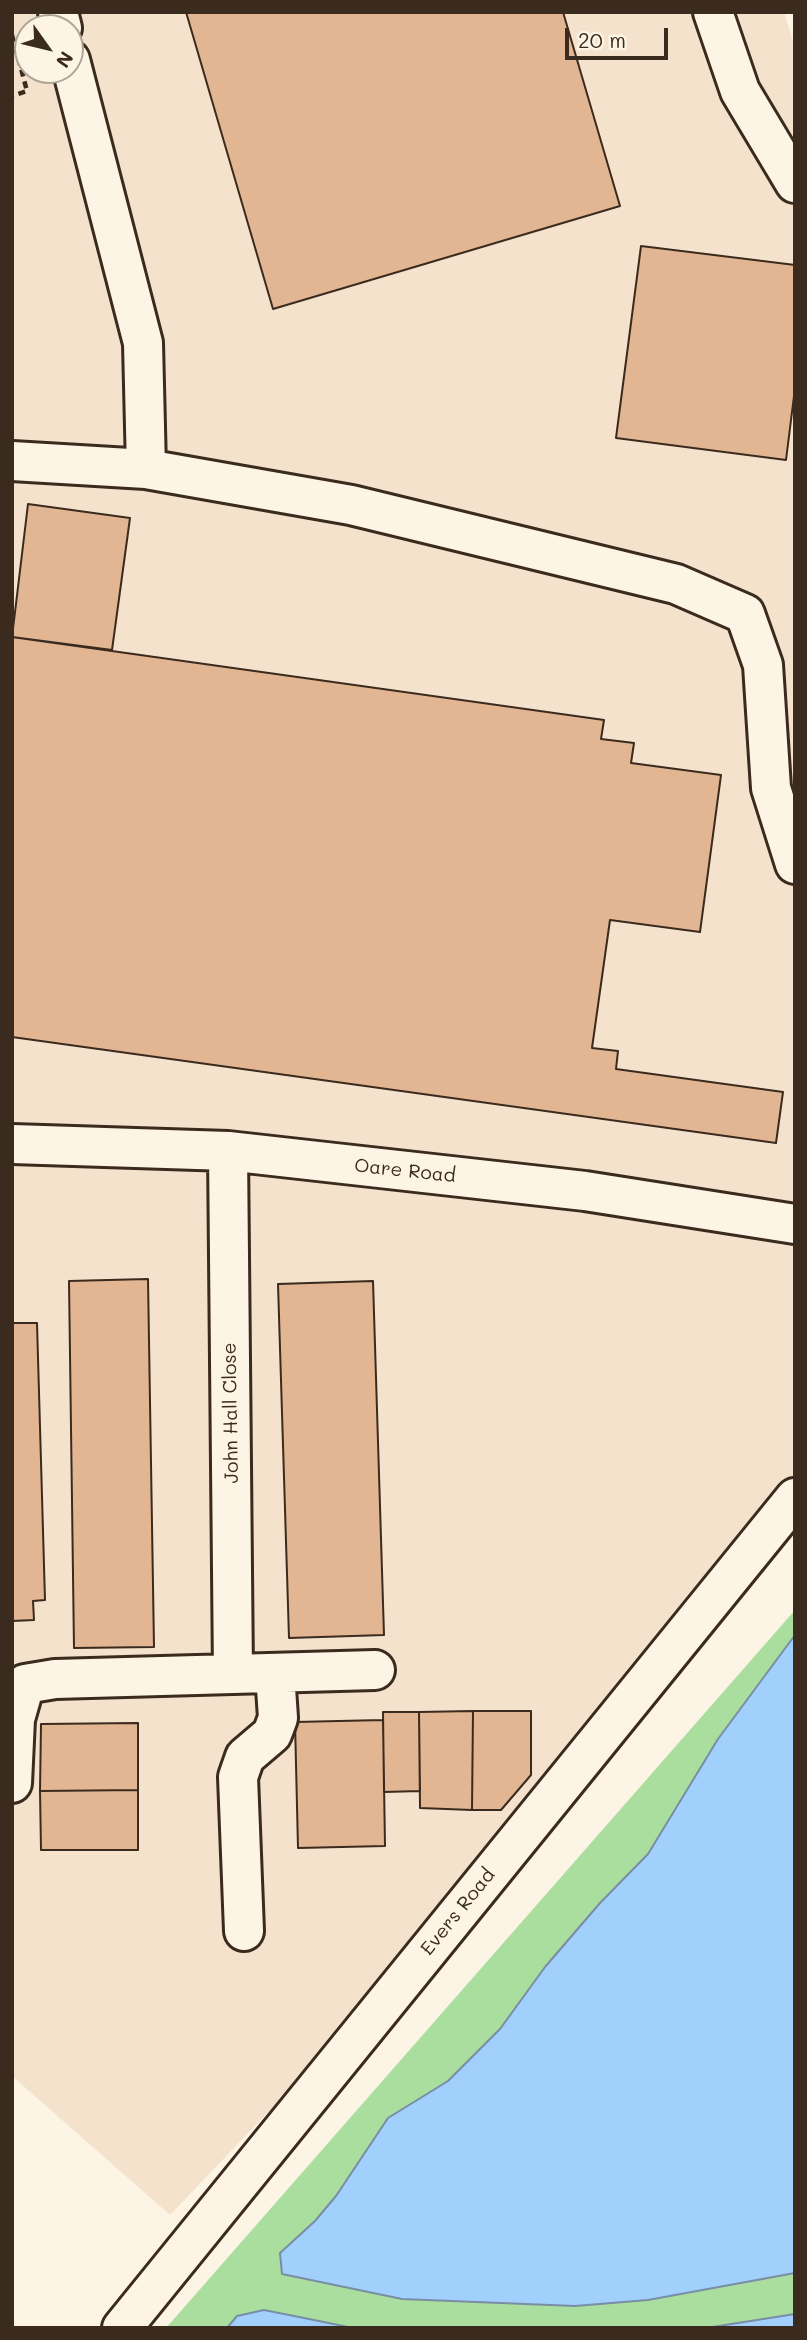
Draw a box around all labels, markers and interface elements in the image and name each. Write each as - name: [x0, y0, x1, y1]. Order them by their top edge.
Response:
- north arrow: [14, 14, 84, 84]
- scale bar: [569, 14, 672, 58]
- text: 20 m: [578, 26, 626, 53]
- text: N: [51, 47, 80, 73]
- street label: Oare Road: [353, 1154, 457, 1188]
- street label: John Hall Close: [218, 1343, 244, 1483]
- street label: Evers Road: [416, 1864, 500, 1960]

